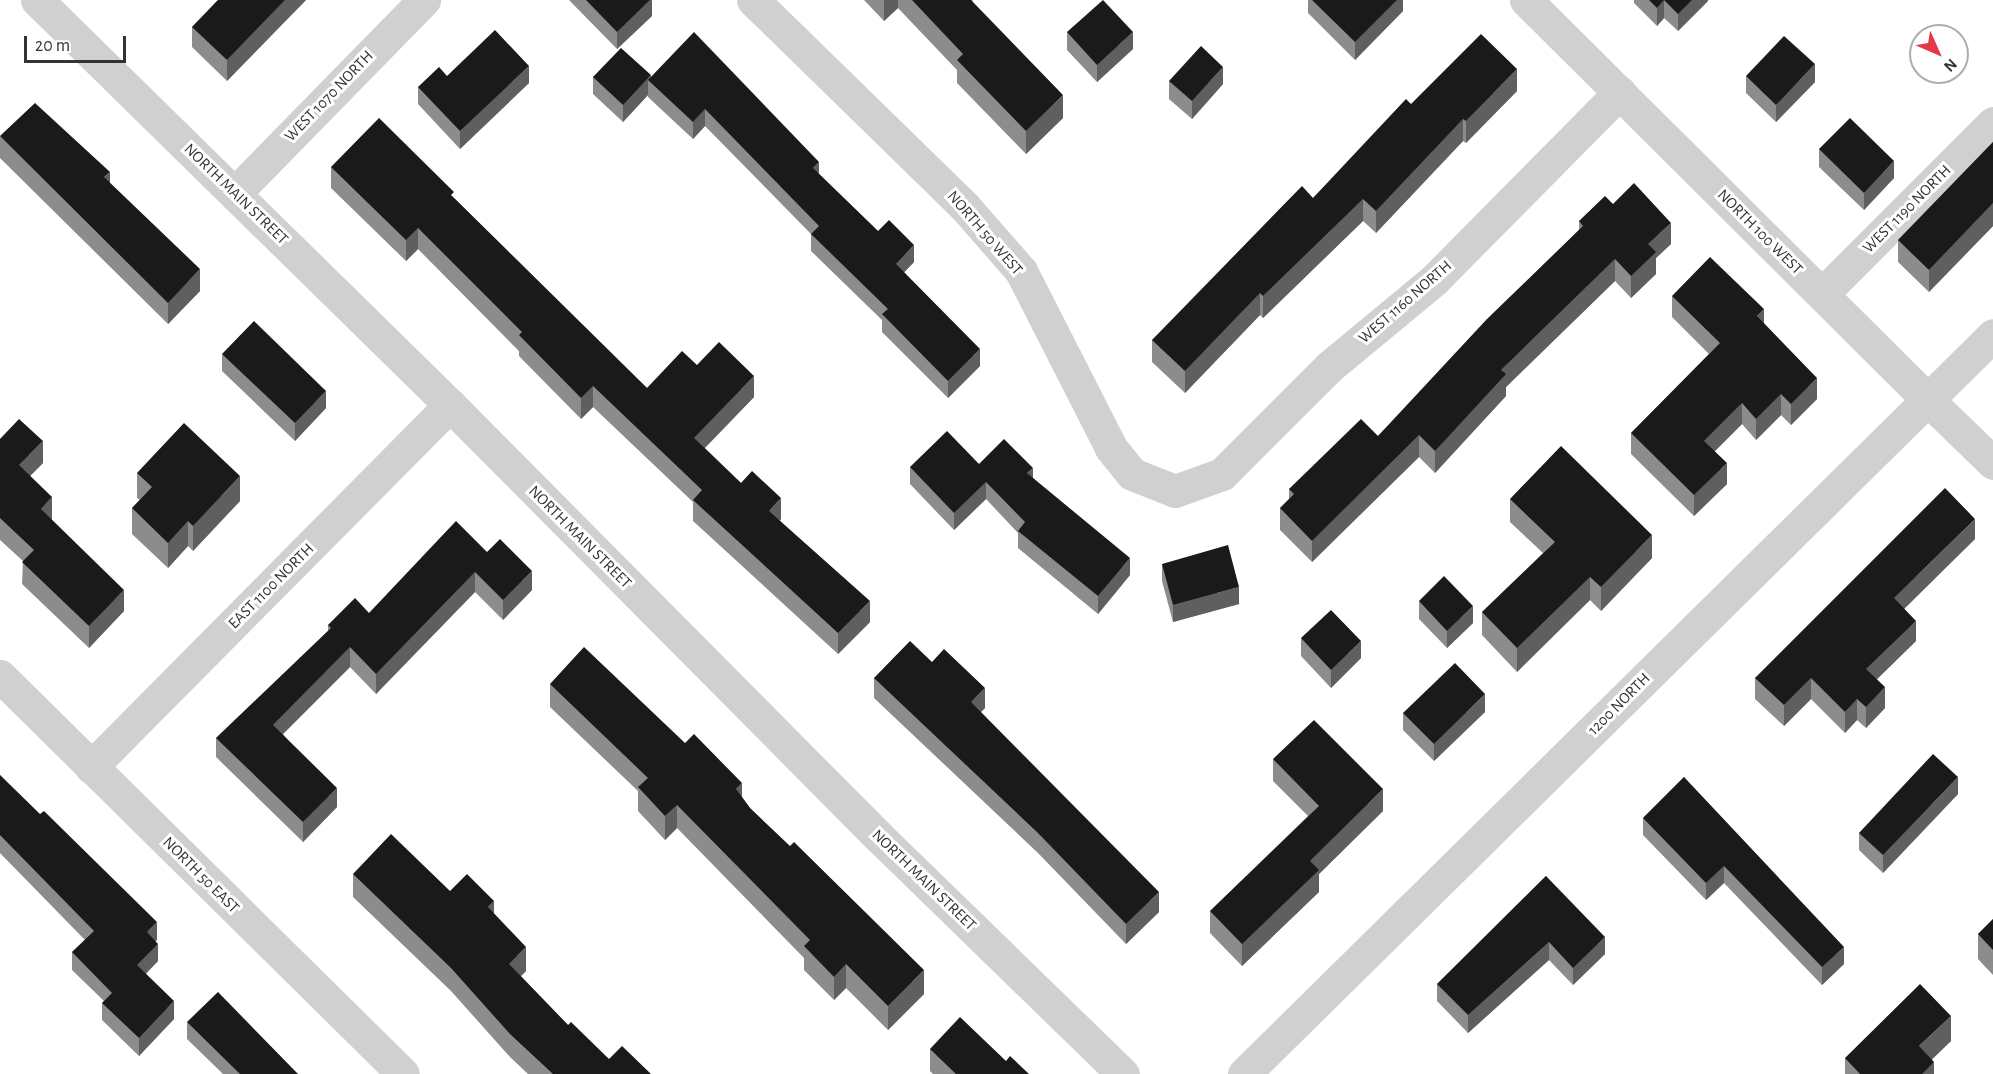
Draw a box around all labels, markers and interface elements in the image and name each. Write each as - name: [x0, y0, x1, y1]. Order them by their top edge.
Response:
- scale bar: [27, 24, 129, 62]
- north arrow: [1909, 24, 1969, 84]
- text: 20 m: [35, 37, 70, 55]
- street label: WEST 1070 NORTH: [281, 46, 377, 146]
- text: N: [1941, 56, 1960, 75]
- street label: NORTH MAIN STREET: [180, 139, 292, 249]
- street label: WEST 1190 NORTH: [1859, 161, 1955, 257]
- street label: NORTH 100 WEST: [1713, 185, 1807, 279]
- street label: NORTH 50 WEST: [943, 187, 1027, 279]
- street label: WEST 1160 NORTH: [1354, 256, 1456, 348]
- street label: NORTH MAIN STREET: [525, 482, 635, 592]
- street label: EAST 1100 NORTH: [224, 539, 318, 633]
- street label: 1200 NORTH: [1584, 669, 1654, 739]
- street label: NORTH MAIN STREET: [868, 825, 980, 935]
- street label: NORTH 50 EAST: [159, 833, 243, 917]

